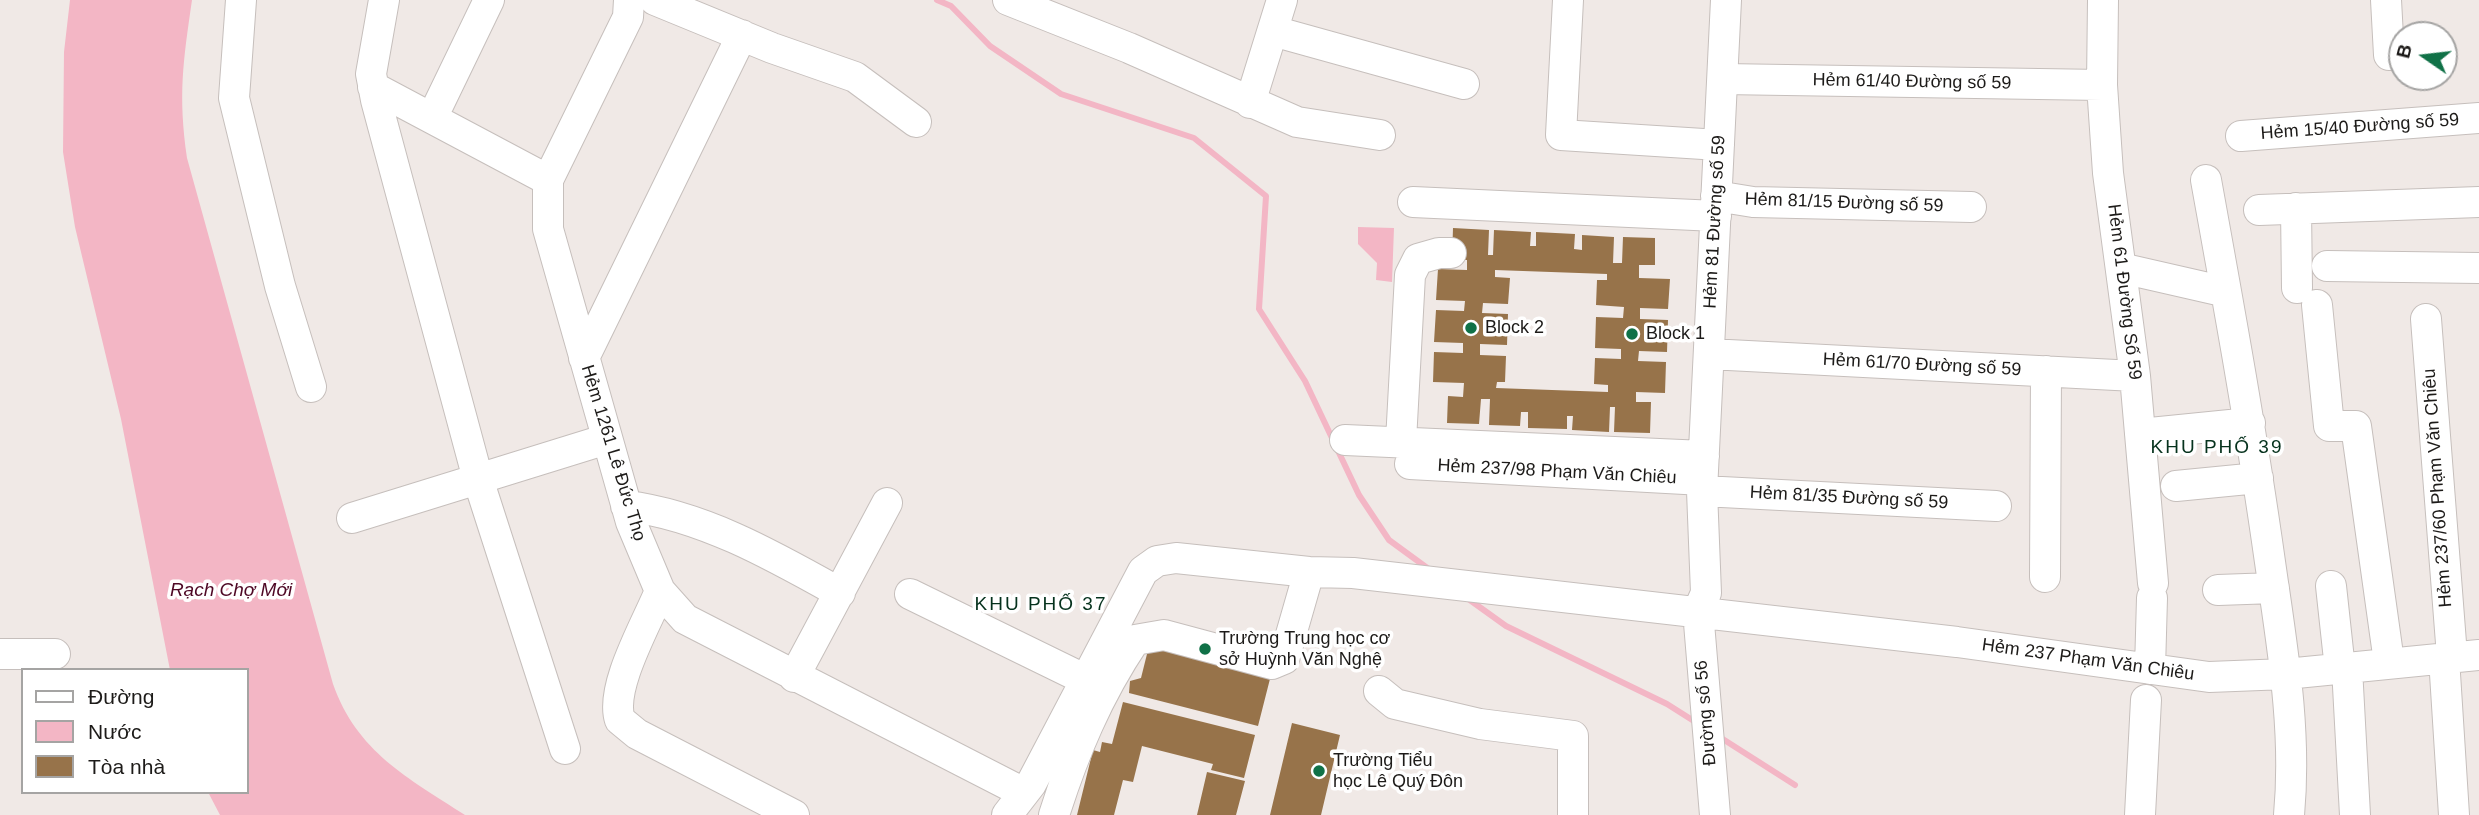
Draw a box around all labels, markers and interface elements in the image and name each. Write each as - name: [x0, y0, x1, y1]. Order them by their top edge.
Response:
- north arrow: [2388, 21, 2458, 91]
- text: B: [2392, 42, 2416, 60]
- street label: Hẻm 61/40 Đường số 59: [1812, 69, 2012, 95]
- street label: Hẻm 15/40 Đường số 59: [2260, 109, 2460, 145]
- street label: Hẻm 81 Đường số 59: [1700, 135, 1730, 309]
- street label: Hẻm 81/15 Đường số 59: [1744, 189, 1944, 217]
- street label: Hẻm 61 Đường Số 59: [2102, 203, 2146, 381]
- place label: Block 2: [1485, 317, 1544, 339]
- marker: Block 2: [1463, 320, 1479, 336]
- place label: Block 1: [1646, 323, 1705, 345]
- marker: Block 1: [1624, 326, 1640, 342]
- street label: Hẻm 61/70 Đường số 59: [1822, 349, 2022, 381]
- street label: Hẻm 1261 Lê Đức Thọ: [576, 362, 650, 544]
- street label: Hẻm 237/60 Phạm Văn Chiêu: [2419, 368, 2457, 608]
- district label: KHU PHỐ 39: [2152, 437, 2282, 459]
- street label: Hẻm 237/98 Phạm Văn Chiêu: [1437, 455, 1677, 489]
- street label: Hẻm 81/35 Đường số 59: [1749, 482, 1949, 514]
- water label: Rạch Chợ Mới: [170, 580, 292, 602]
- district label: KHU PHỐ 37: [976, 594, 1106, 616]
- place label: Trường Trung học cơ sở Huỳnh Văn Nghệ: [1219, 628, 1390, 670]
- street label: Hẻm 237 Phạm Văn Chiêu: [1980, 634, 2196, 686]
- marker: Trường Trung học cơ sở Huỳnh Văn Nghệ: [1197, 641, 1213, 657]
- street label: Đường số 56: [1691, 659, 1721, 767]
- legend: [21, 668, 248, 794]
- text: Đường: [88, 685, 154, 708]
- text: Nước: [88, 720, 142, 743]
- place label: Trường Tiểu học Lê Quý Đôn: [1333, 750, 1463, 792]
- text: Tòa nhà: [88, 755, 165, 778]
- marker: Trường Tiểu học Lê Quý Đôn: [1311, 763, 1327, 779]

